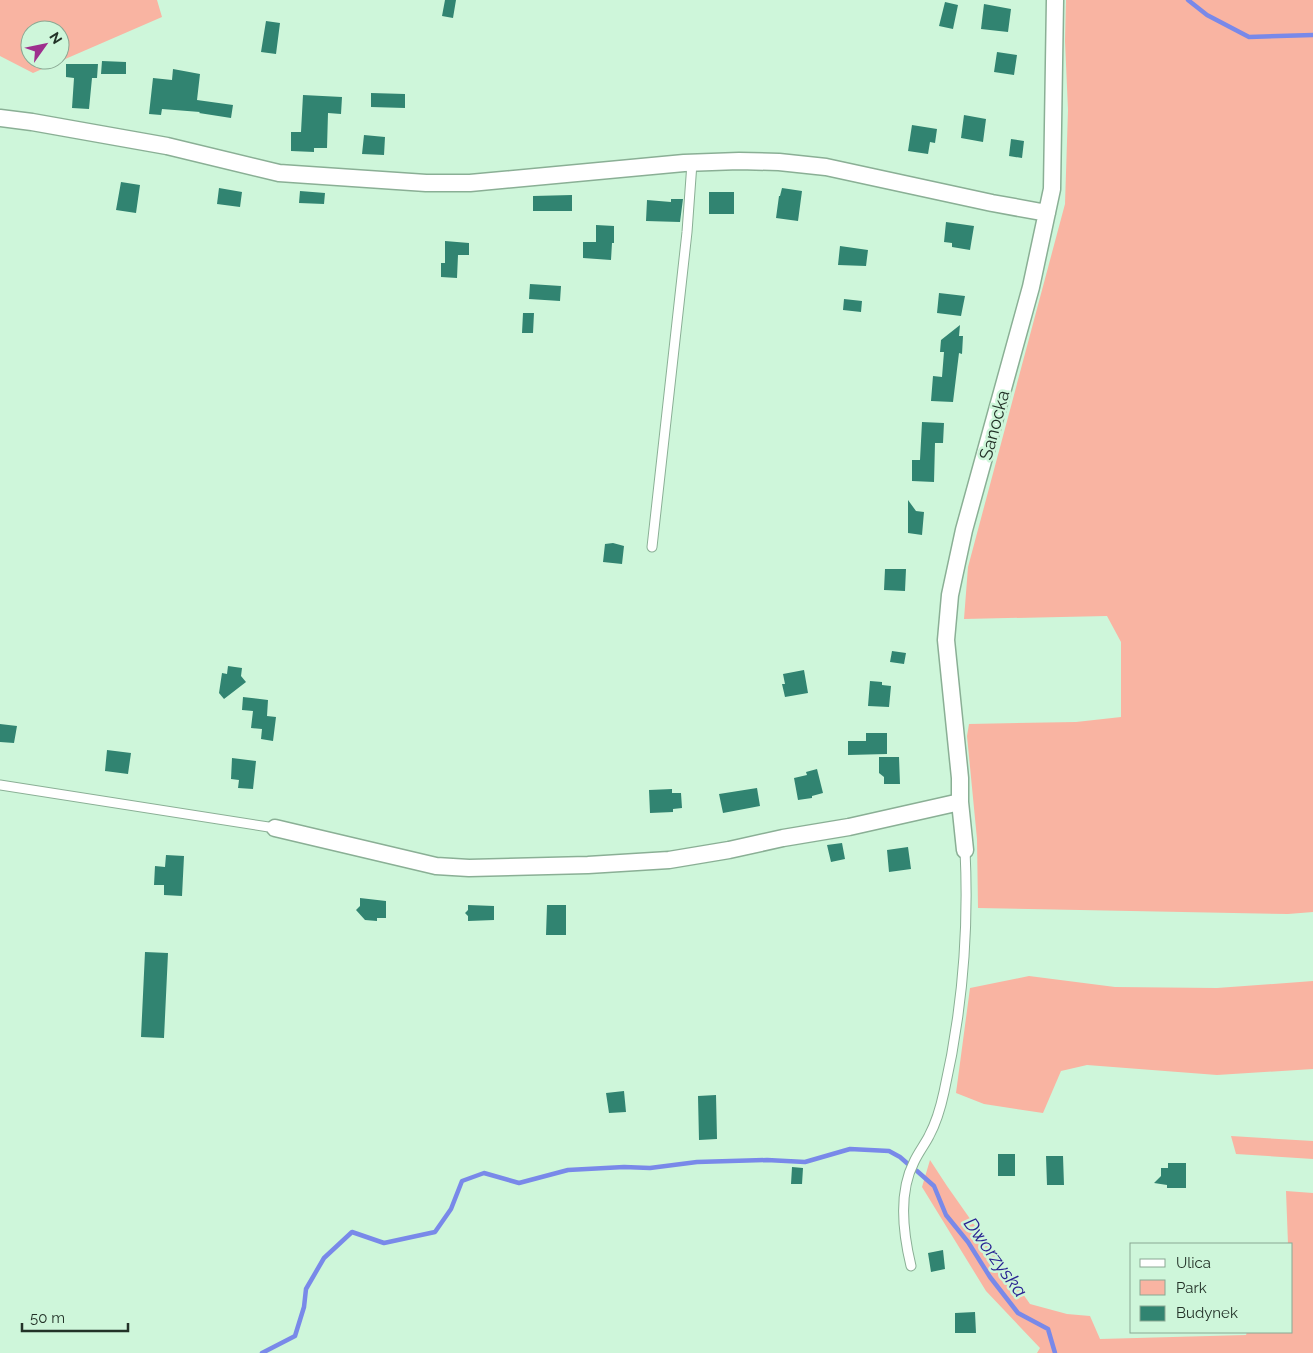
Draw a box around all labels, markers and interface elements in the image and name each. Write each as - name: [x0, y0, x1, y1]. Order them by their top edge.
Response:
- north arrow: [20, 20, 70, 70]
- text: N: [46, 29, 66, 47]
- street label: Sanocka: [975, 388, 1013, 462]
- water label: Dworzyska: [960, 1213, 1032, 1301]
- legend: [1130, 1243, 1293, 1333]
- text: Ulica: [1176, 1254, 1211, 1272]
- text: Park: [1176, 1279, 1207, 1297]
- scale bar: [22, 1300, 129, 1332]
- text: Budynek: [1176, 1304, 1238, 1322]
- text: 50 m: [30, 1309, 65, 1327]

